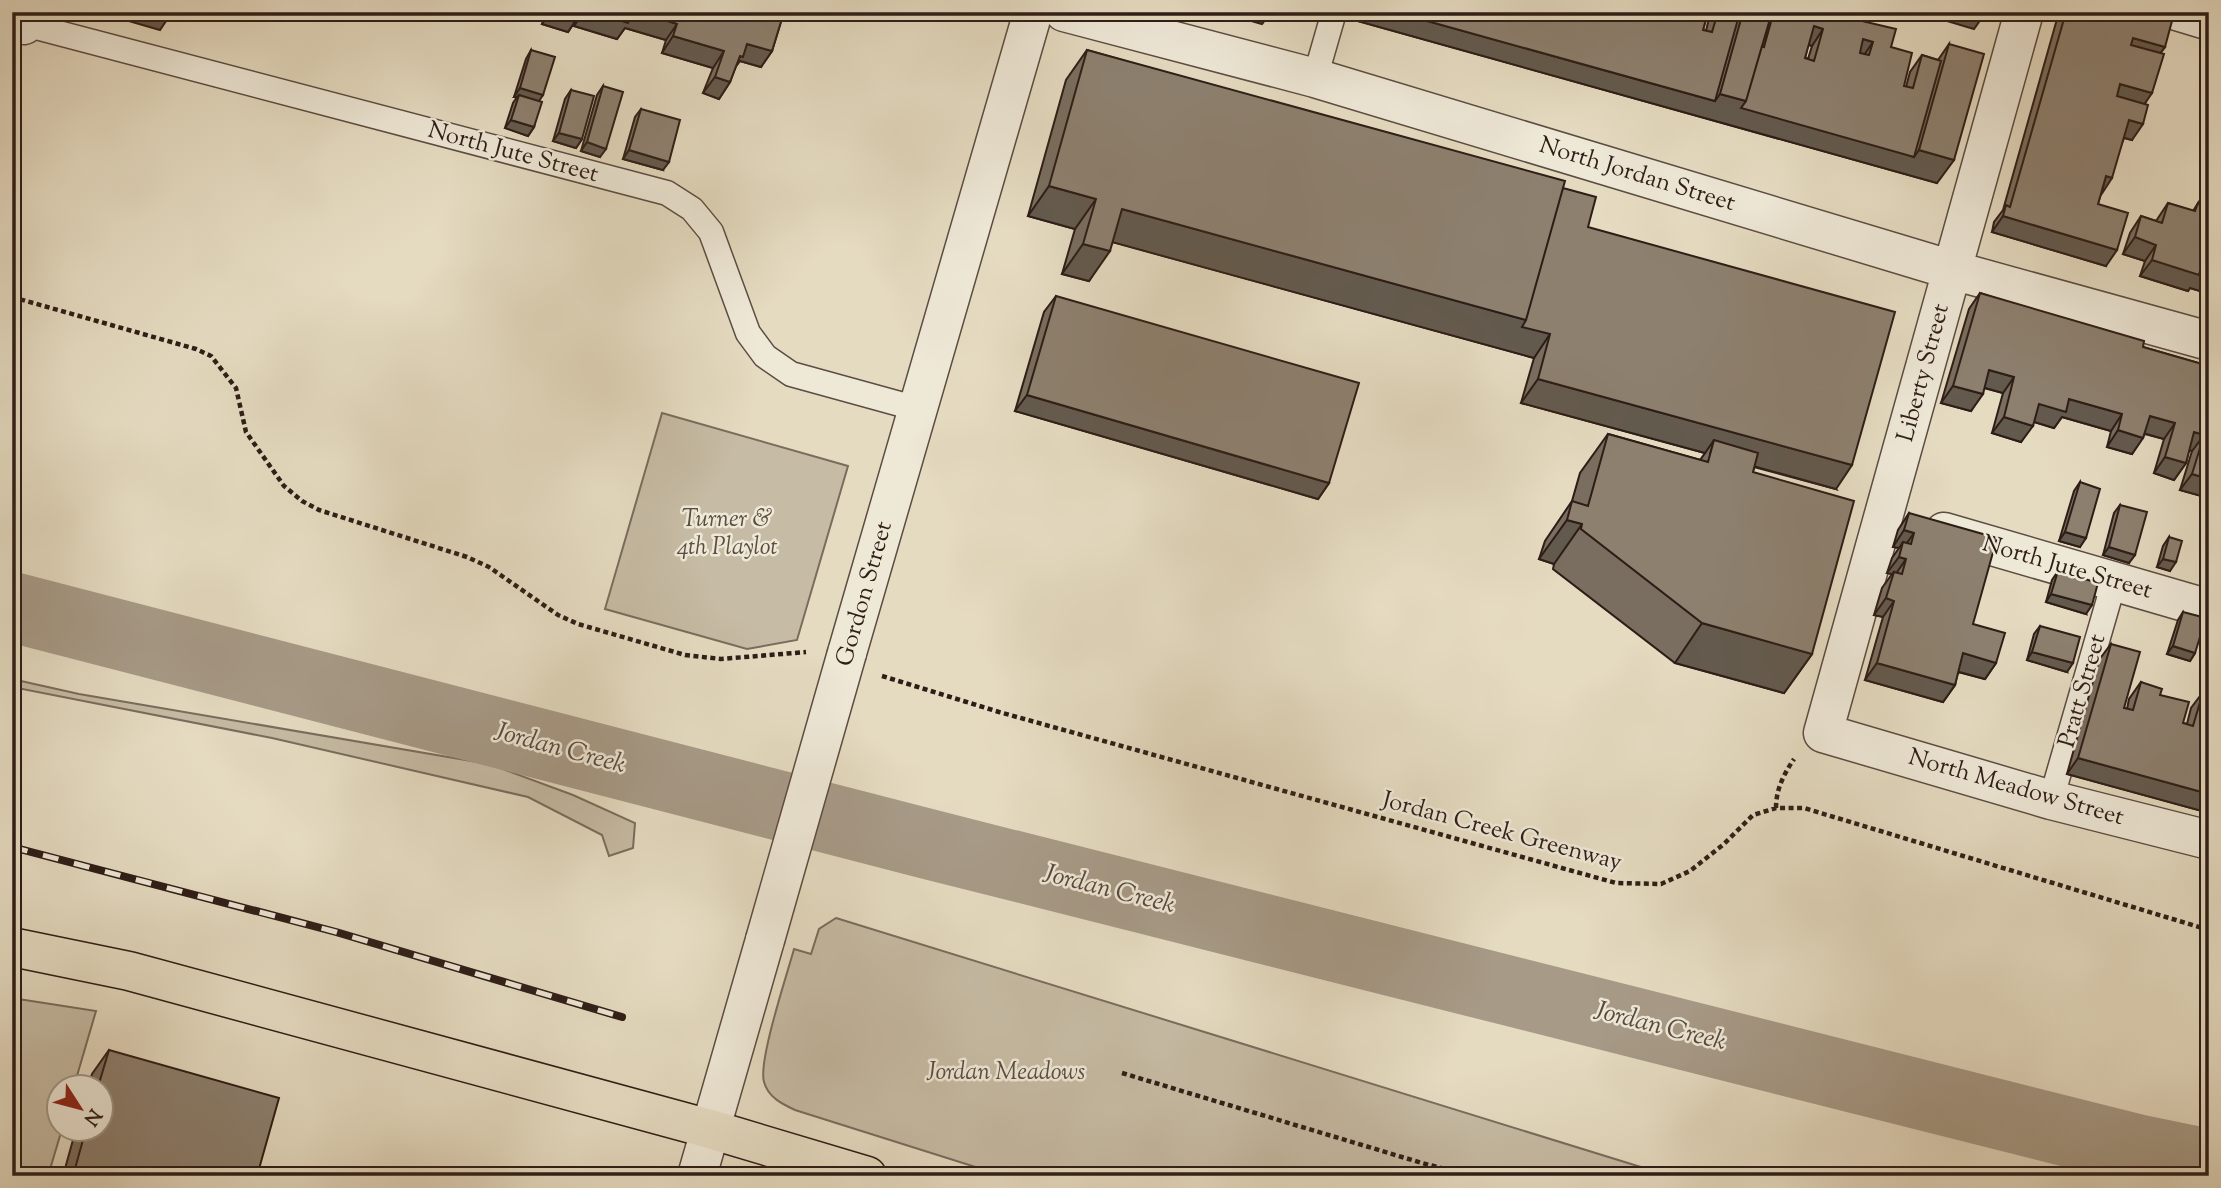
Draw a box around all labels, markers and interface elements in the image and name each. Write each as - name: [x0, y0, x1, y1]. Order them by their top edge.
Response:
- street label: North Jute Street: [424, 114, 602, 192]
- street label: North Jordan Street: [1535, 129, 1739, 221]
- street label: Liberty Street: [1889, 300, 1959, 446]
- park label: Turner & 4th Playlot: [676, 503, 778, 565]
- street label: Gordon Street: [828, 517, 902, 671]
- street label: North Jute Street: [1978, 527, 2156, 609]
- street label: Pratt Street: [2051, 630, 2115, 752]
- water label: Jordan Creek: [489, 713, 630, 784]
- street label: North Meadow Street: [1904, 741, 2128, 835]
- street label: Jordan Creek Greenway: [1377, 783, 1626, 880]
- water label: Jordan Creek: [1038, 856, 1179, 924]
- water label: Jordan Creek: [1589, 993, 1730, 1061]
- park label: Jordan Meadows: [926, 1056, 1085, 1090]
- north arrow: [46, 1072, 116, 1142]
- text: N: [76, 1102, 107, 1131]

